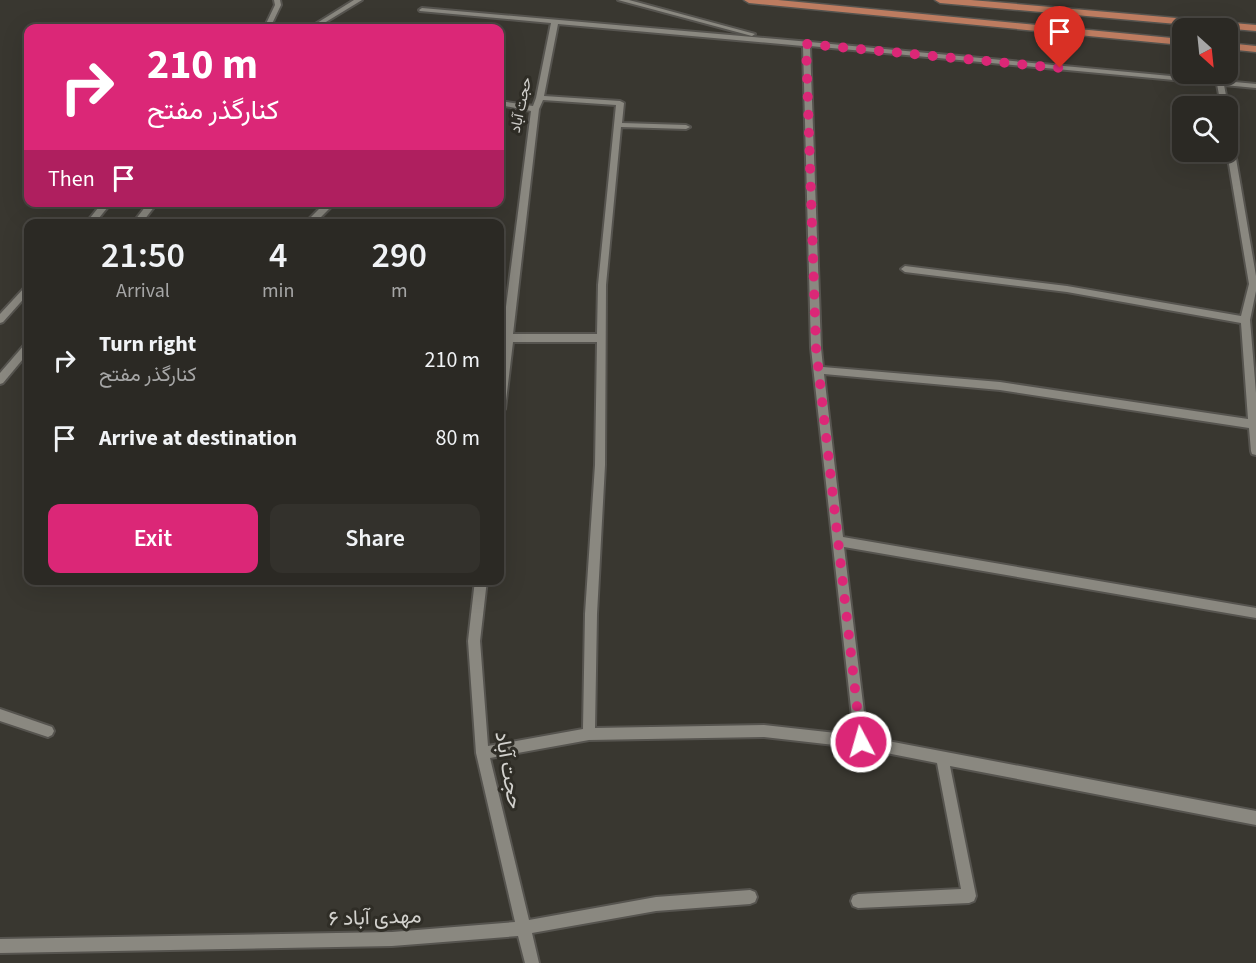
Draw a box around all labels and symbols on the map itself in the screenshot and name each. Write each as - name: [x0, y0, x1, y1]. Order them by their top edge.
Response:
- pin: [1034, 6, 1085, 68]
- north arrow: [1172, 18, 1238, 84]
- street label: حجت آباد: [505, 75, 537, 135]
- position arrow: [829, 710, 893, 774]
- street label: حجت آباد: [487, 729, 531, 811]
- street label: مهدی آباد ۶: [328, 900, 422, 934]

